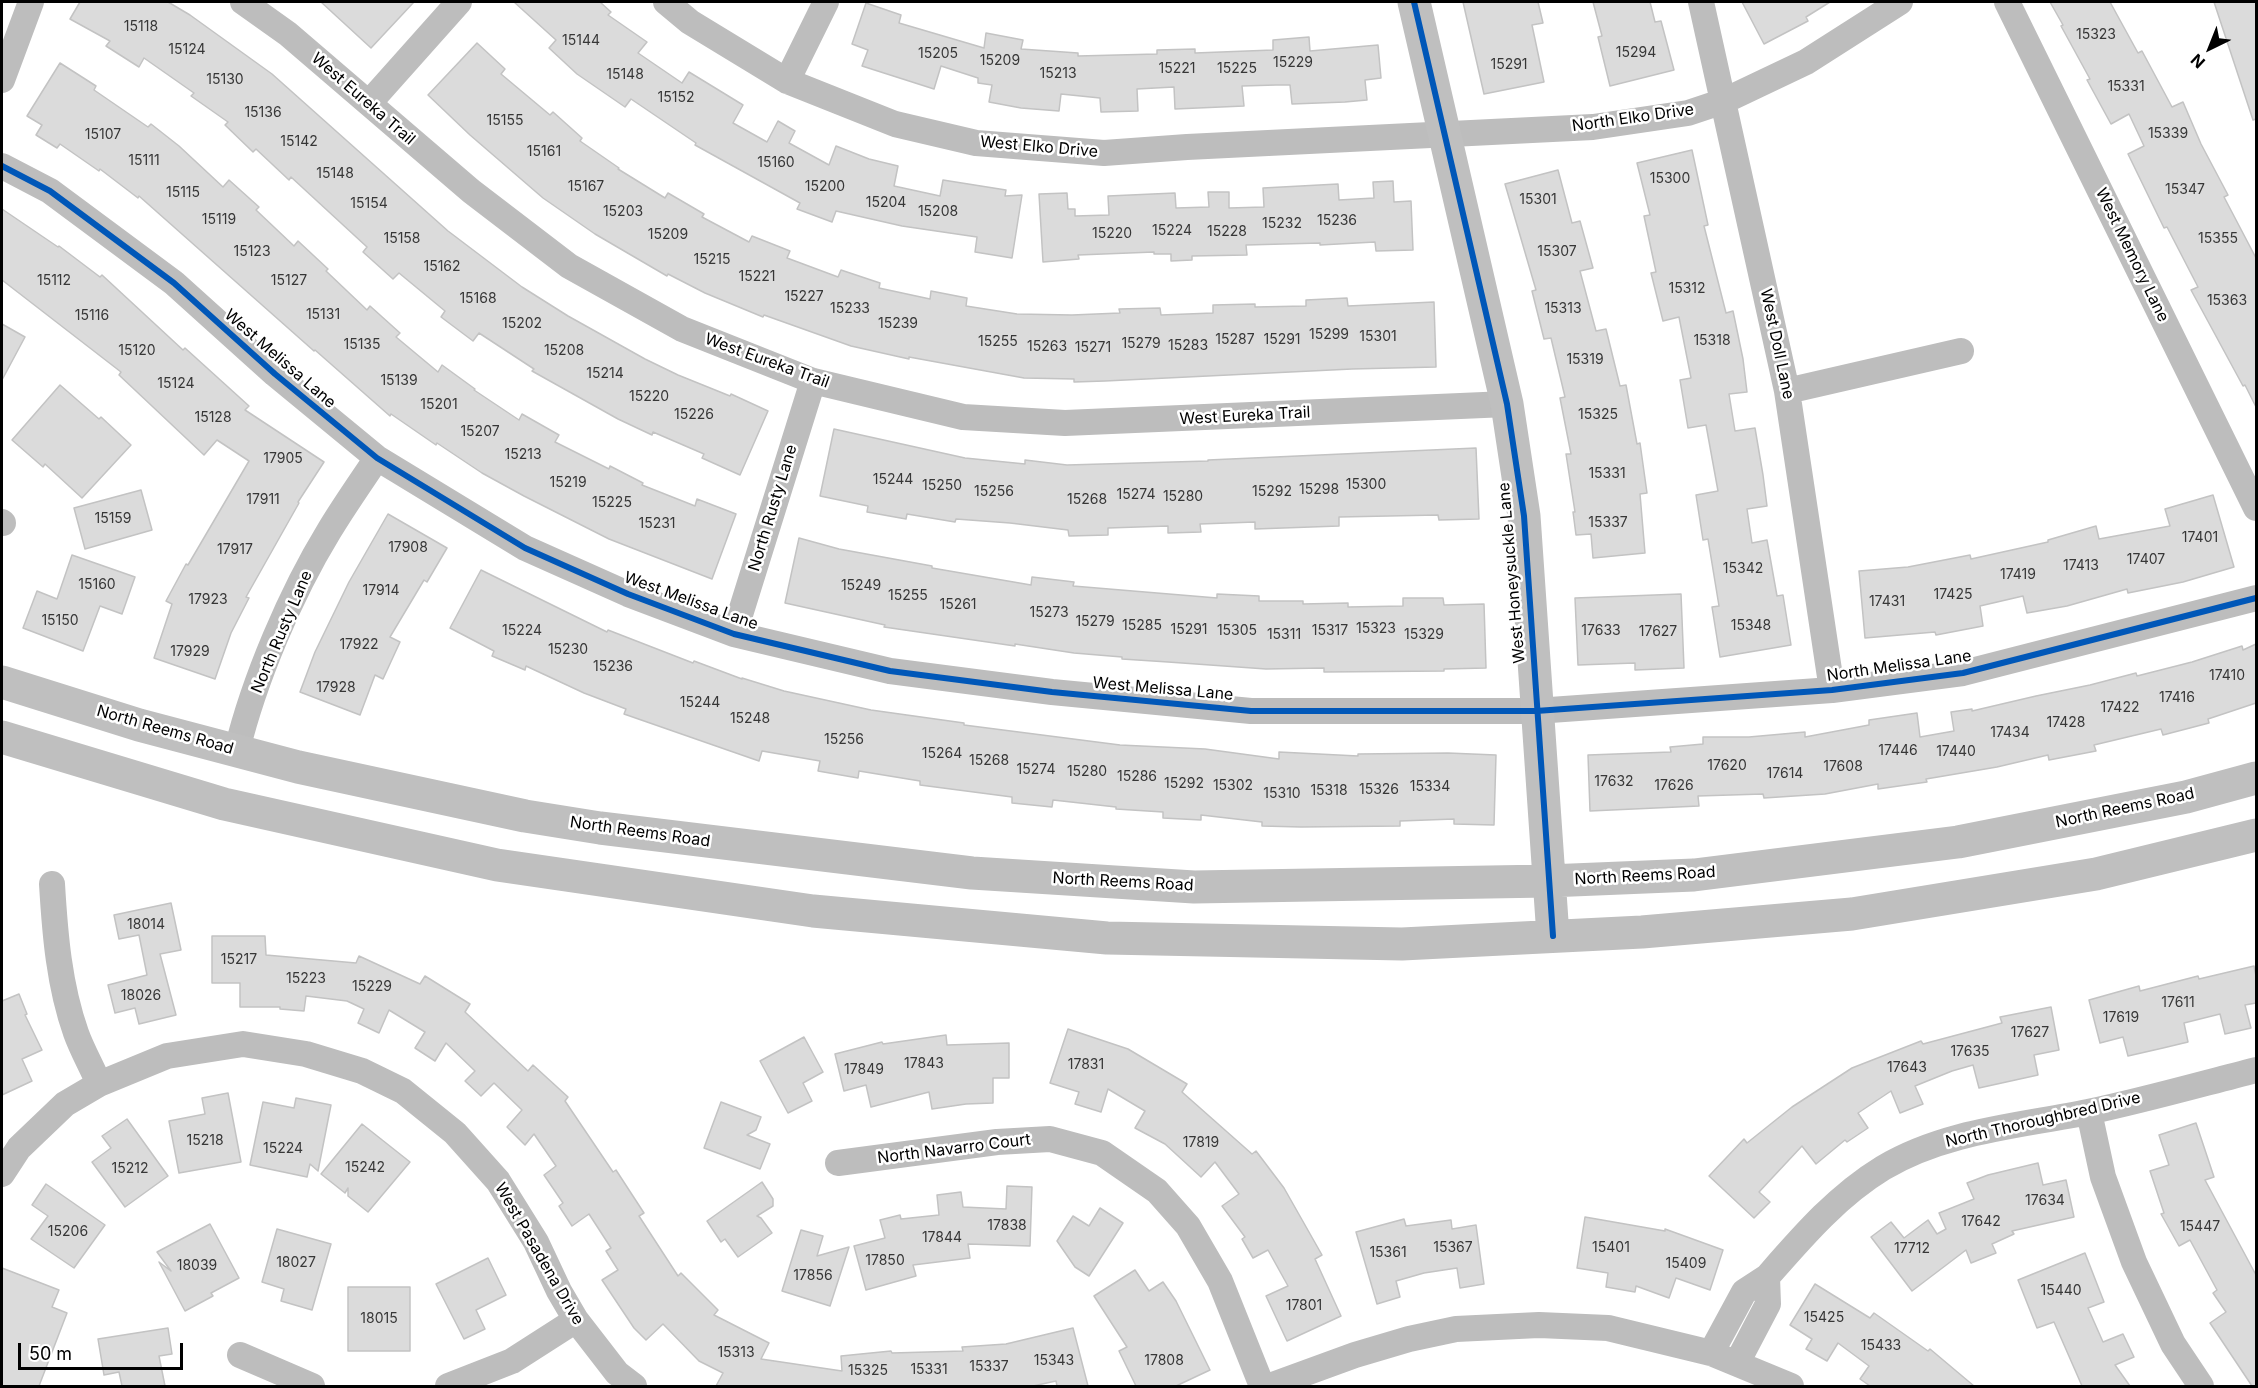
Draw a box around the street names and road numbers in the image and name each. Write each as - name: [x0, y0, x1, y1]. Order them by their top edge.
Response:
- street label: West Eureka Trail: [307, 49, 419, 149]
- street label: North Elko Drive: [1571, 100, 1695, 136]
- street label: West Elko Drive: [979, 132, 1099, 162]
- street label: West Memory Lane: [2091, 185, 2173, 325]
- street label: West Doll Lane: [1756, 287, 1798, 401]
- street label: West Melissa Lane: [220, 305, 340, 413]
- street label: West Eureka Trail: [702, 330, 832, 392]
- street label: West Eureka Trail: [1179, 403, 1311, 429]
- street label: North Rusty Lane: [745, 442, 801, 574]
- street label: West Honeysuckle Lane: [1495, 482, 1529, 664]
- street label: North Rusty Lane: [248, 568, 316, 696]
- street label: West Melissa Lane: [621, 568, 761, 634]
- street label: North Melissa Lane: [1825, 646, 1973, 686]
- street label: West Melissa Lane: [1092, 673, 1234, 705]
- street label: North Reems Road: [94, 701, 236, 759]
- street label: North Reems Road: [2054, 784, 2196, 832]
- street label: North Reems Road: [569, 813, 711, 851]
- street label: North Reems Road: [1574, 863, 1716, 889]
- street label: North Reems Road: [1052, 869, 1194, 895]
- street label: North Thoroughbred Drive: [1944, 1088, 2142, 1152]
- street label: North Navarro Court: [876, 1130, 1032, 1168]
- street label: West Pasadena Drive: [490, 1180, 588, 1328]

